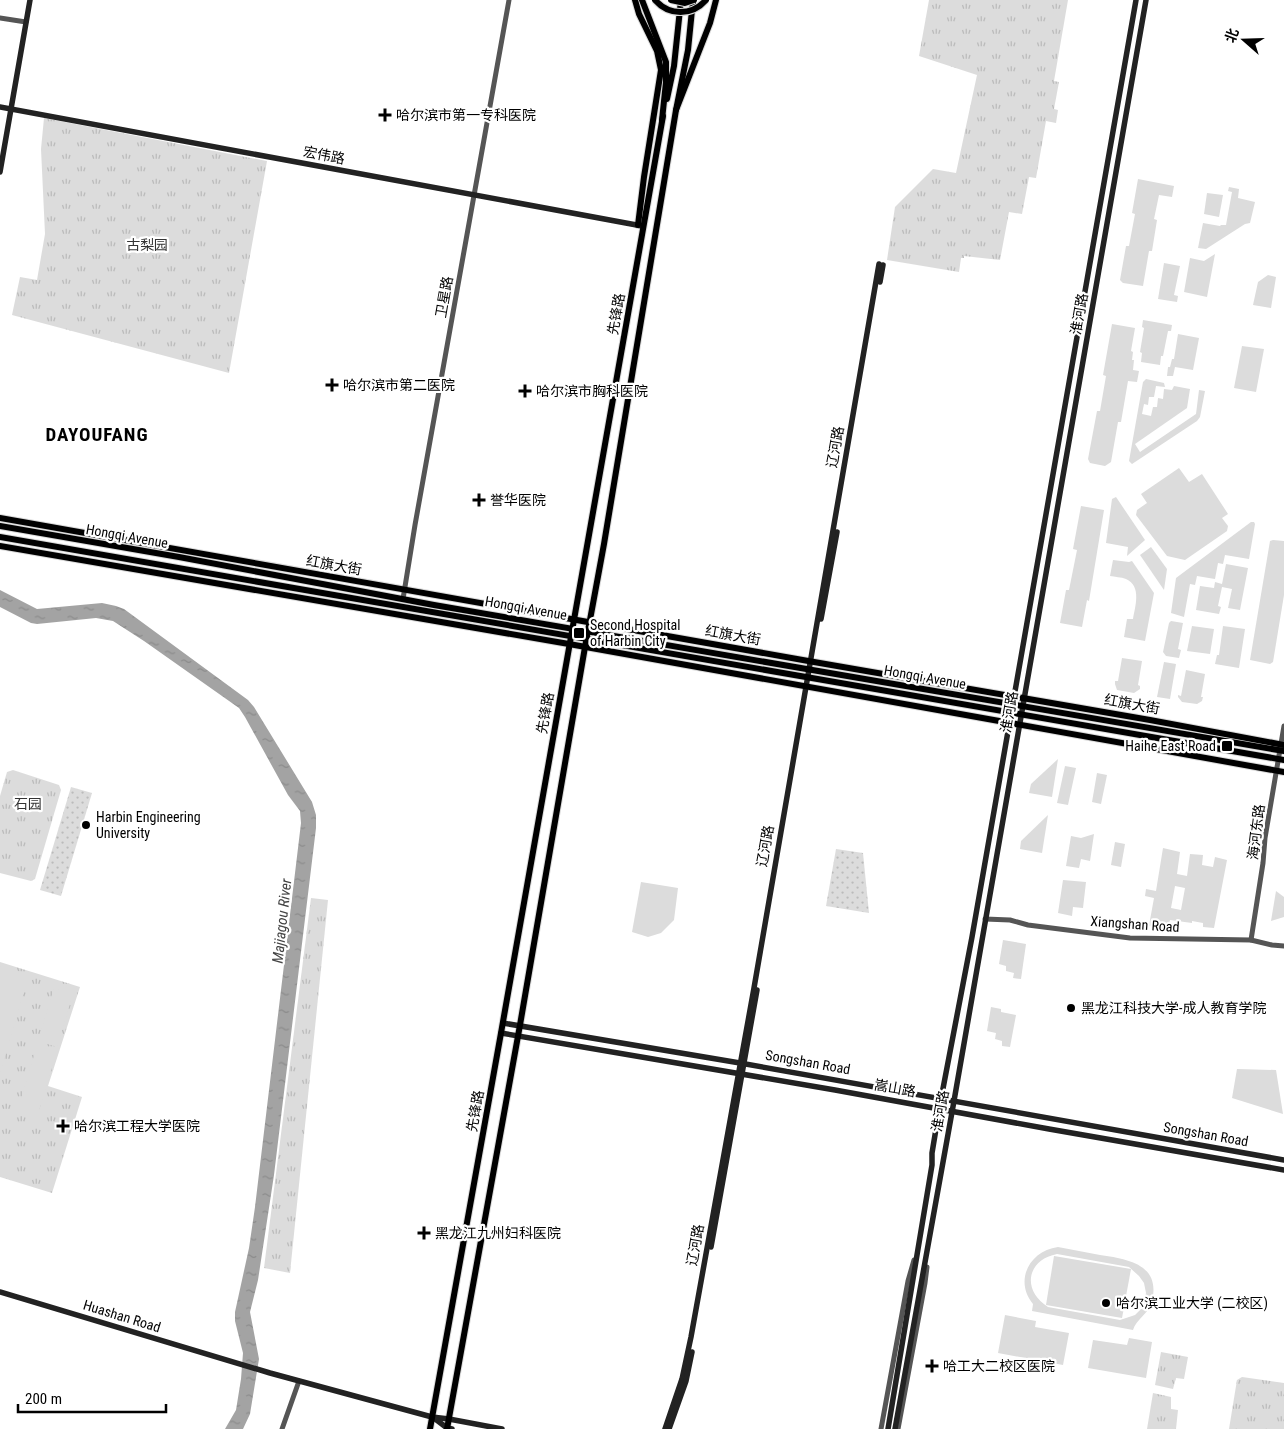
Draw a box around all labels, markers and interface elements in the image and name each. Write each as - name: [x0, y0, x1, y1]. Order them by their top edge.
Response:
- north arrow: [1219, 15, 1269, 65]
- text: 北: [1222, 26, 1242, 45]
- place label: 哈尔滨市第一专科医院: [396, 107, 536, 123]
- marker: 哈尔滨市第一专科医院: [378, 108, 392, 122]
- street label: 宏伟路: [302, 143, 346, 167]
- park label: 古梨园: [126, 237, 168, 253]
- street label: 卫星路: [432, 275, 456, 319]
- street label: 先锋路: [604, 292, 628, 336]
- street label: 淮河路: [1067, 292, 1091, 336]
- place label: 哈尔滨市第二医院: [343, 377, 455, 393]
- marker: 哈尔滨市第二医院: [325, 378, 339, 392]
- place label: 哈尔滨市胸科医院: [536, 383, 648, 399]
- marker: 哈尔滨市胸科医院: [518, 384, 532, 398]
- district label: DAYOUFANG: [45, 423, 149, 446]
- street label: 辽河路: [823, 425, 847, 469]
- place label: 誉华医院: [490, 492, 546, 508]
- marker: 誉华医院: [472, 493, 486, 507]
- street label: Hongqi Avenue: [85, 521, 170, 551]
- street label: 红旗大街: [305, 552, 363, 578]
- street label: Hongqi Avenue: [484, 593, 569, 623]
- place label: Second Hospital of Harbin City: [590, 617, 681, 649]
- street label: 红旗大街: [704, 622, 762, 648]
- marker: Second Hospital of Harbin City: [572, 626, 586, 640]
- street label: Hongqi Avenue: [883, 662, 968, 692]
- street label: 淮河路: [997, 690, 1021, 734]
- street label: 先锋路: [533, 691, 557, 735]
- street label: 红旗大街: [1103, 691, 1161, 717]
- place label: Haihe East Road: [1125, 738, 1216, 754]
- marker: Haihe East Road: [1220, 739, 1234, 753]
- park label: 石园: [14, 796, 42, 812]
- street label: 海河东路: [1245, 803, 1267, 861]
- place label: Harbin Engineering University: [96, 809, 201, 841]
- marker: Harbin Engineering University: [80, 819, 92, 831]
- street label: 辽河路: [753, 824, 777, 868]
- water label: Majiagou River: [269, 877, 295, 964]
- street label: Xiangshan Road: [1090, 913, 1180, 935]
- place label: 黑龙江科技大学-成人教育学院: [1081, 1000, 1266, 1016]
- marker: 黑龙江科技大学-成人教育学院: [1065, 1002, 1077, 1014]
- street label: Songshan Road: [764, 1047, 852, 1077]
- street label: 嵩山路: [873, 1076, 917, 1100]
- street label: 先锋路: [463, 1089, 487, 1133]
- street label: 淮河路: [928, 1089, 952, 1133]
- place label: 哈尔滨工程大学医院: [74, 1118, 200, 1134]
- marker: 哈尔滨工程大学医院: [56, 1119, 70, 1133]
- street label: Songshan Road: [1162, 1119, 1250, 1149]
- street label: 辽河路: [683, 1223, 707, 1267]
- place label: 黑龙江九州妇科医院: [435, 1225, 561, 1241]
- marker: 黑龙江九州妇科医院: [417, 1226, 431, 1240]
- place label: 哈尔滨工业大学 (二校区): [1116, 1295, 1268, 1312]
- street label: Huashan Road: [81, 1297, 163, 1335]
- marker: 哈尔滨工业大学 (二校区): [1100, 1297, 1112, 1309]
- place label: 哈工大二校区医院: [943, 1358, 1055, 1374]
- marker: 哈工大二校区医院: [925, 1359, 939, 1373]
- scale bar: [18, 1382, 165, 1414]
- text: 200 m: [25, 1390, 62, 1408]

